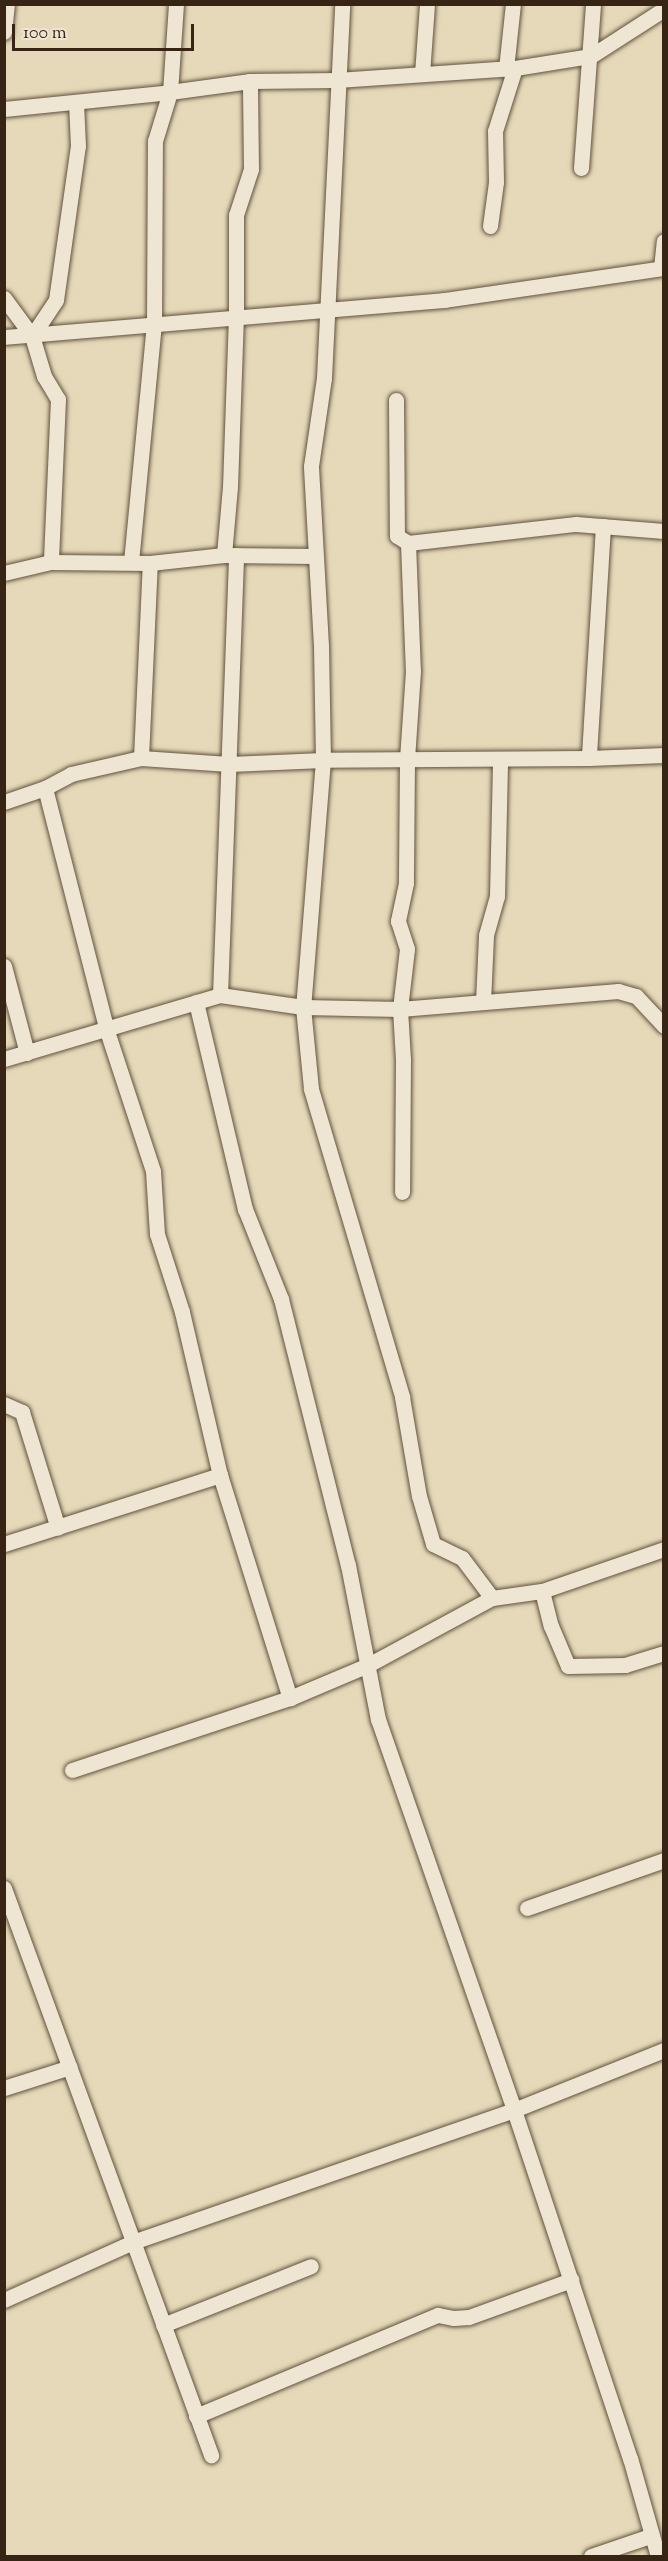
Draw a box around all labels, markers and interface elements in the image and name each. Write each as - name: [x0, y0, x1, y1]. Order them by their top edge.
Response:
- scale bar: [15, 12, 196, 50]
- text: 100 m: [23, 21, 67, 47]

